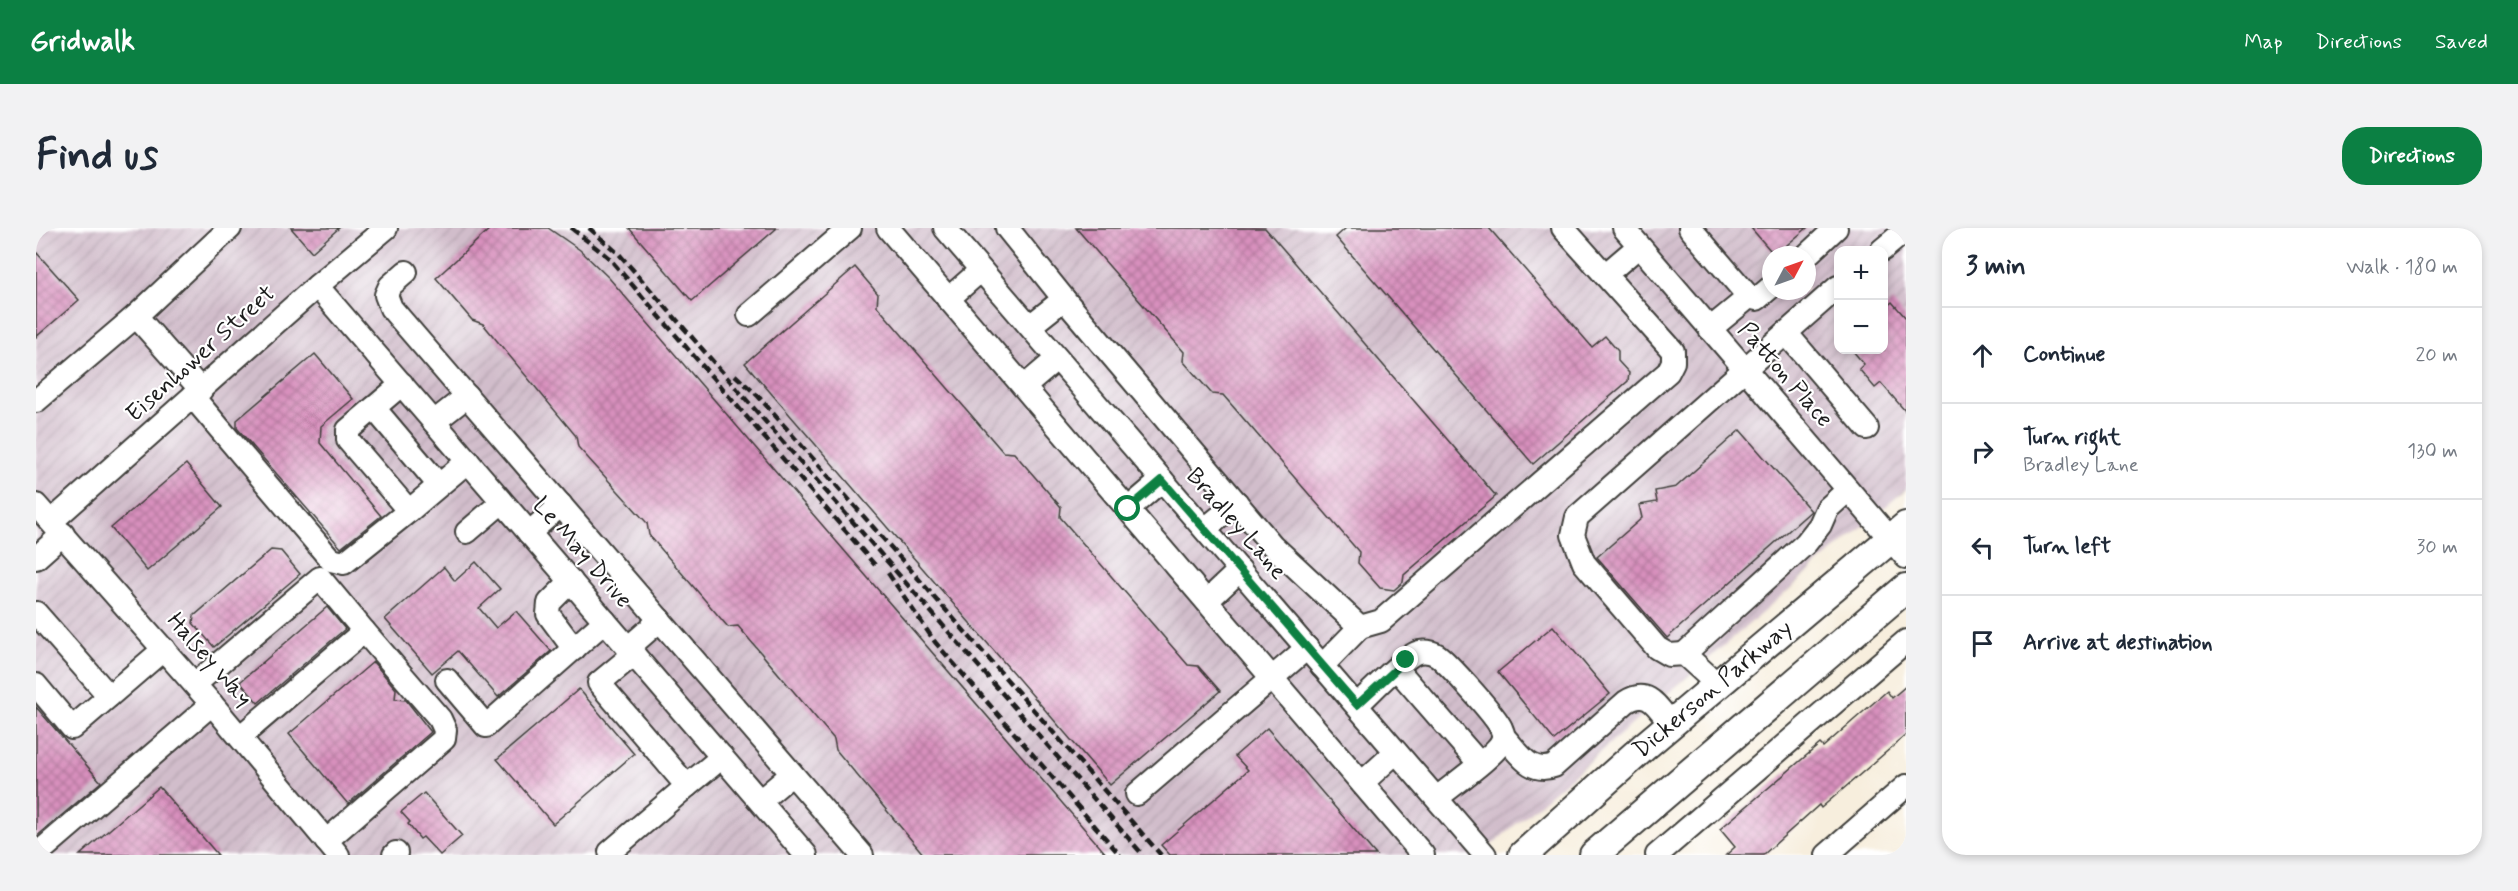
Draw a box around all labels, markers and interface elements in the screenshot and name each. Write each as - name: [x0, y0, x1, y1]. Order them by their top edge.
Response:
- text: Gridwalk: [30, 24, 135, 61]
- text: Map: [2244, 28, 2283, 56]
- text: Directions: [2316, 28, 2402, 56]
- text: Saved: [2435, 28, 2488, 56]
- button: Directions: [2342, 127, 2482, 185]
- text: Find us: [36, 129, 158, 184]
- north arrow: [1762, 246, 1816, 300]
- map controls: [1834, 246, 1888, 354]
- button: +: [1834, 246, 1888, 300]
- text: 3 min: [1966, 250, 2026, 284]
- text: Walk · 180 m: [2346, 254, 2458, 281]
- street label: Eisenhower Street: [120, 279, 282, 429]
- button: −: [1834, 300, 1888, 354]
- street label: Patton Place: [1731, 316, 1839, 434]
- icon: ahead: [1966, 339, 1999, 372]
- text: Continue: [2023, 341, 2105, 369]
- text: 20 m: [2415, 342, 2458, 369]
- text: Turn right: [2023, 424, 2121, 452]
- icon: right: [1966, 435, 1999, 468]
- text: 130 m: [2407, 438, 2458, 465]
- text: Bradley Lane: [2023, 452, 2139, 479]
- street label: Bradley Lane: [1179, 462, 1293, 587]
- street label: Le May Drive: [525, 491, 639, 615]
- route start: [1114, 495, 1140, 521]
- icon: left: [1966, 531, 1999, 564]
- text: Turn left: [2023, 533, 2111, 561]
- text: 30 m: [2416, 534, 2458, 561]
- street label: Halsey Way: [159, 606, 259, 714]
- street label: Dickerson Parkway: [1626, 613, 1799, 765]
- icon: arrive: [1966, 627, 1999, 660]
- text: Arrive at destination: [2023, 629, 2213, 657]
- route end: [1392, 646, 1418, 672]

